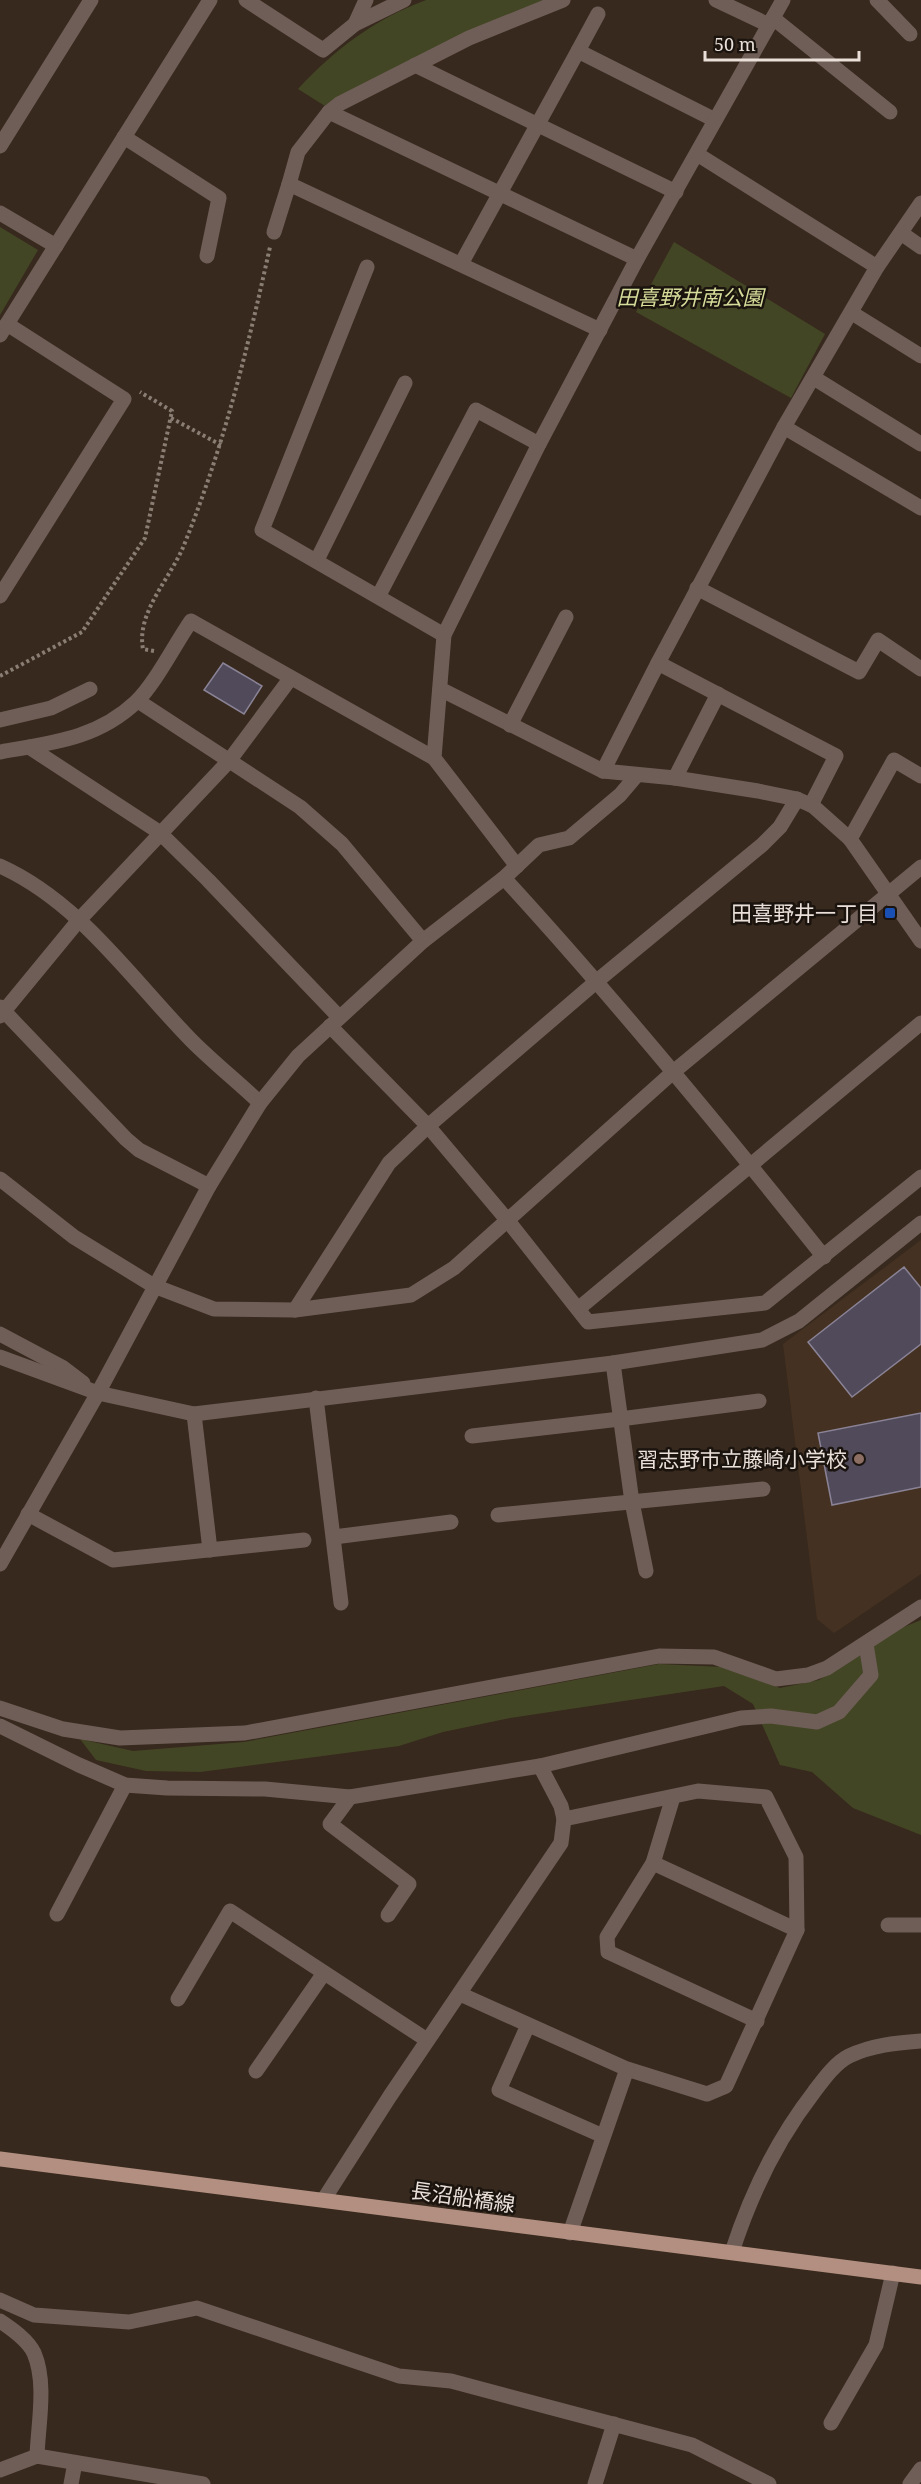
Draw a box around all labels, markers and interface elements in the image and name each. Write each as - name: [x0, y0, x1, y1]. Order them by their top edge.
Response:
- scale bar: [705, 24, 860, 62]
- text: 50 m: [714, 32, 756, 56]
- park label: 田喜野井南公園: [617, 283, 766, 311]
- place label: 田喜野井一丁目: [731, 899, 878, 927]
- marker: 田喜野井一丁目: [883, 906, 897, 920]
- place label: 習志野市立藤崎小学校: [637, 1445, 847, 1473]
- marker: 習志野市立藤崎小学校: [852, 1452, 866, 1466]
- street label: 長沼船橋線: [409, 2176, 517, 2218]

